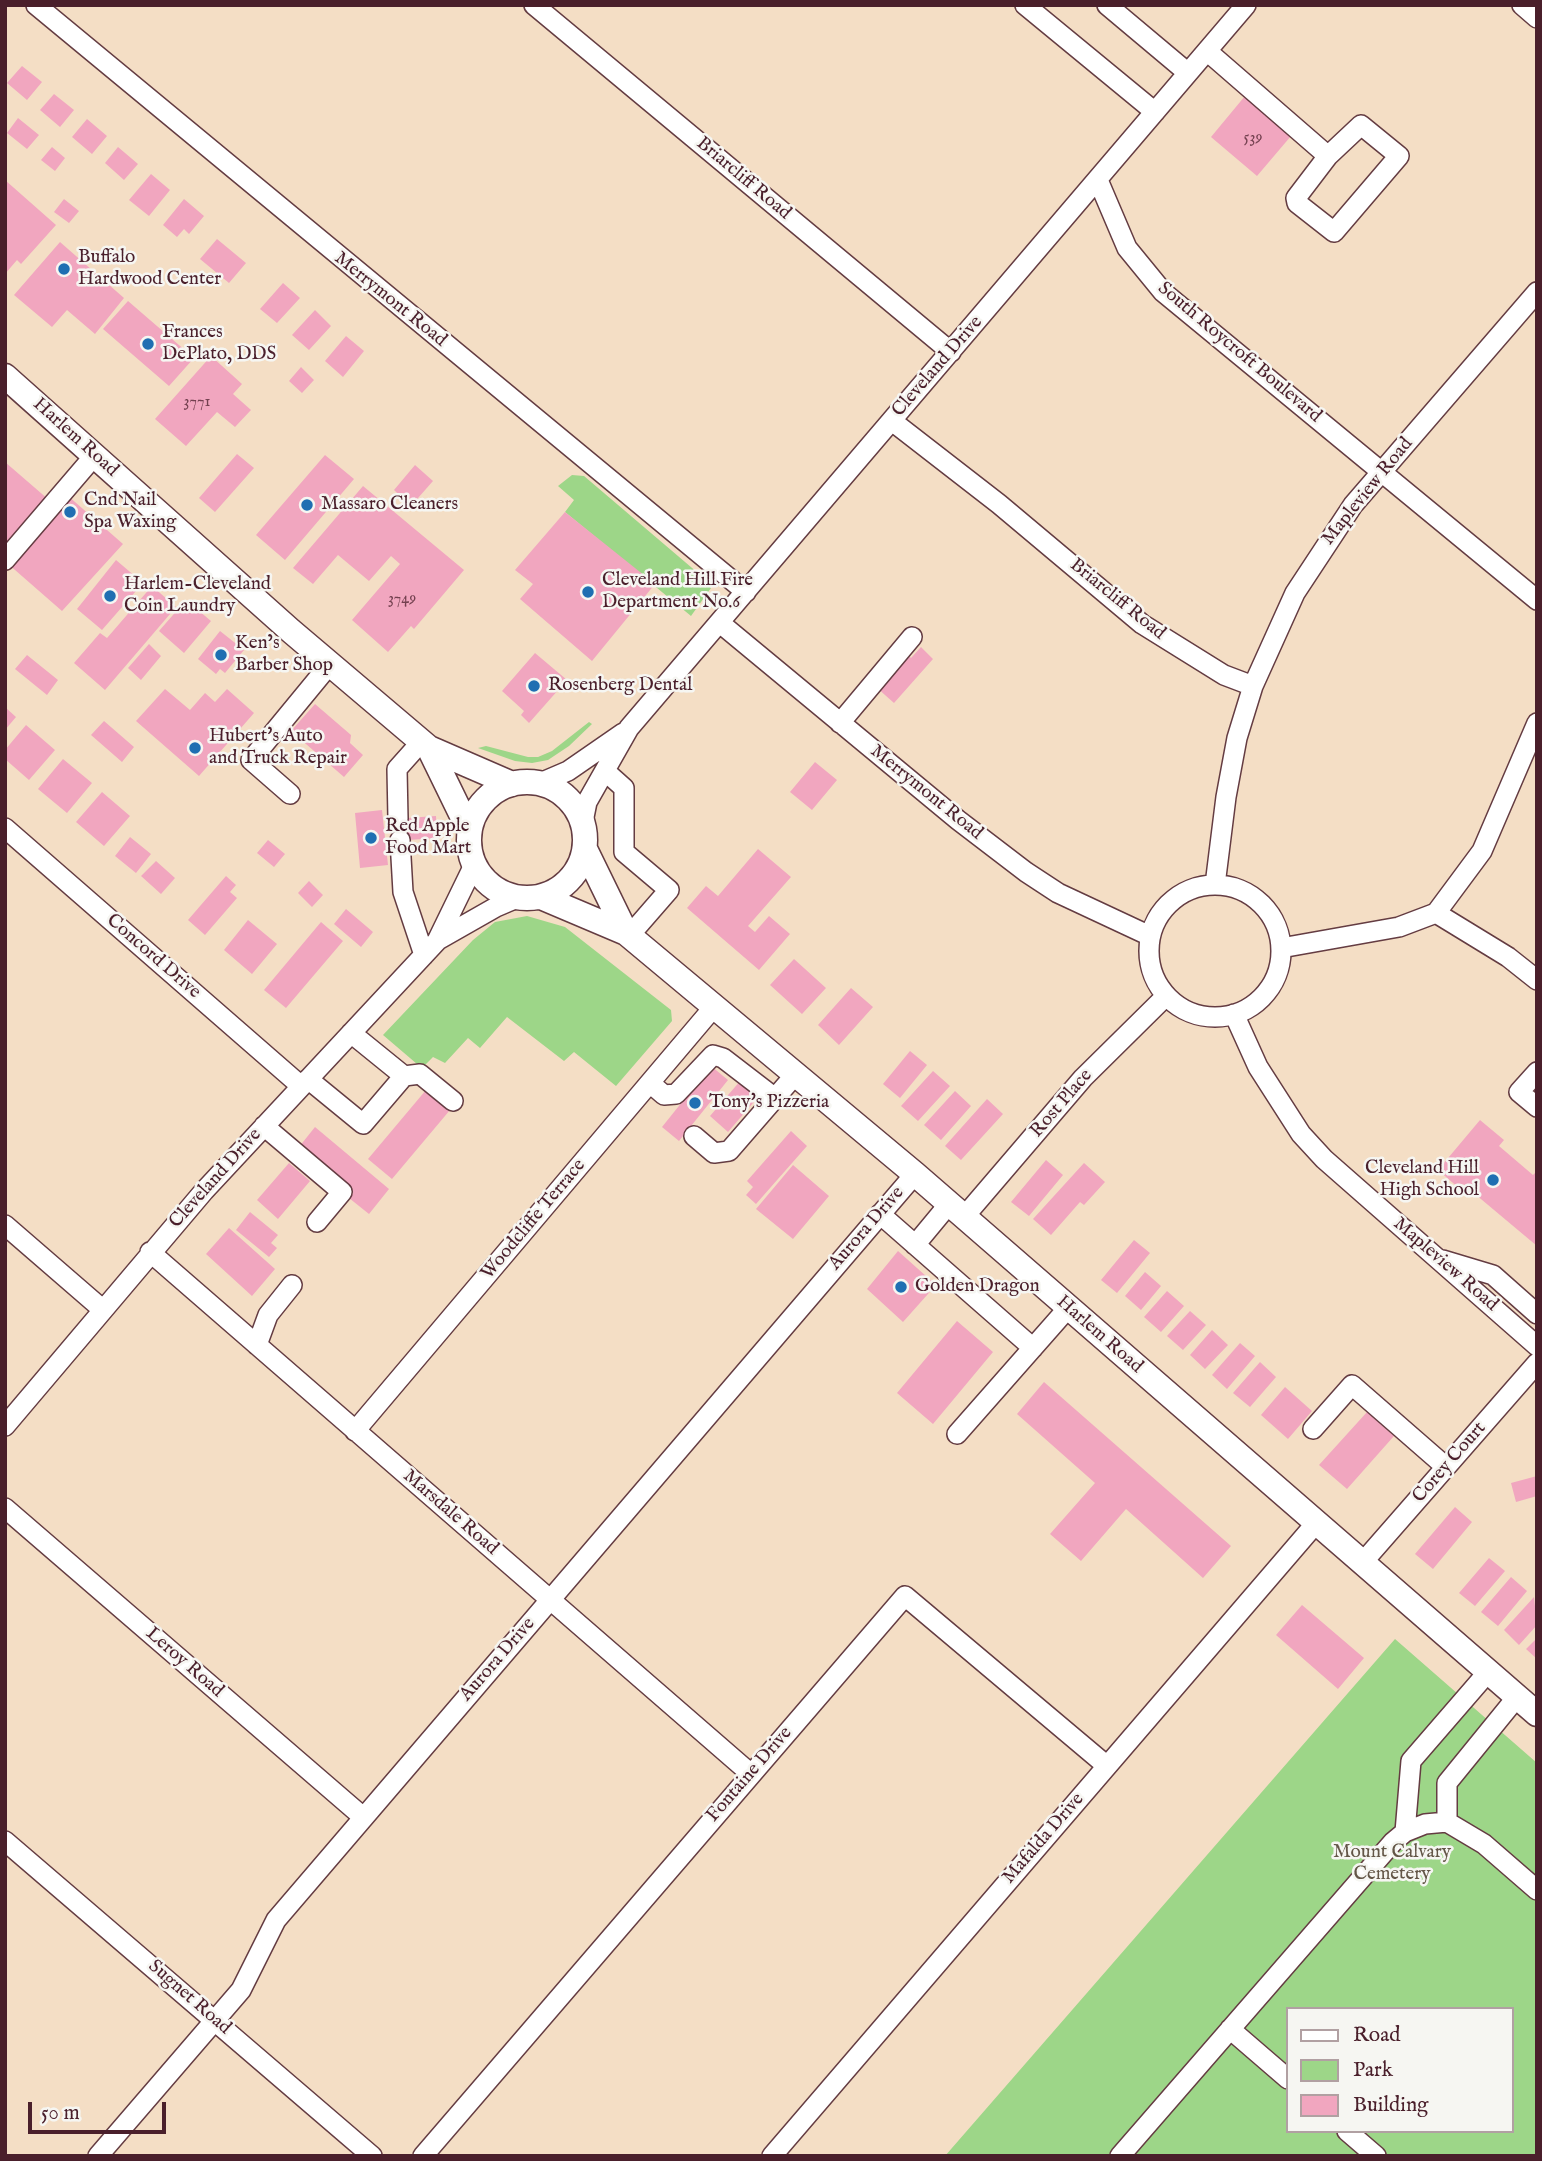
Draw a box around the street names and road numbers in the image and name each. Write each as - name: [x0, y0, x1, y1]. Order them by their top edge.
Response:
- street label: Briarcliff Road: [691, 133, 795, 225]
- street label: Merrymont Road: [329, 248, 451, 352]
- street label: South Roycroft Boulevard: [1152, 278, 1326, 428]
- street label: Cleveland Drive: [888, 312, 988, 422]
- street label: Harlem Road: [28, 394, 122, 482]
- street label: Mapleview Road: [1318, 434, 1418, 550]
- street label: Briarcliff Road: [1064, 554, 1170, 646]
- street label: Merrymont Road: [865, 741, 987, 845]
- street label: Concord Drive: [101, 910, 205, 1004]
- street label: Rost Place: [1026, 1065, 1098, 1143]
- street label: Cleveland Drive: [165, 1124, 267, 1234]
- street label: Woodcliffe Terrace: [477, 1155, 591, 1285]
- street label: Aurora Drive: [824, 1182, 910, 1276]
- street label: Mapleview Road: [1388, 1213, 1502, 1317]
- street label: Harlem Road: [1051, 1291, 1147, 1379]
- street label: Corey Court: [1409, 1418, 1491, 1508]
- street label: Marsdale Road: [398, 1465, 502, 1561]
- street label: Aurora Drive: [455, 1613, 541, 1707]
- street label: Leroy Road: [140, 1623, 228, 1703]
- street label: Fontaine Drive: [702, 1723, 798, 1827]
- street label: Mafalda Drive: [998, 1789, 1090, 1889]
- street label: Sugnet Road: [143, 1956, 235, 2040]

